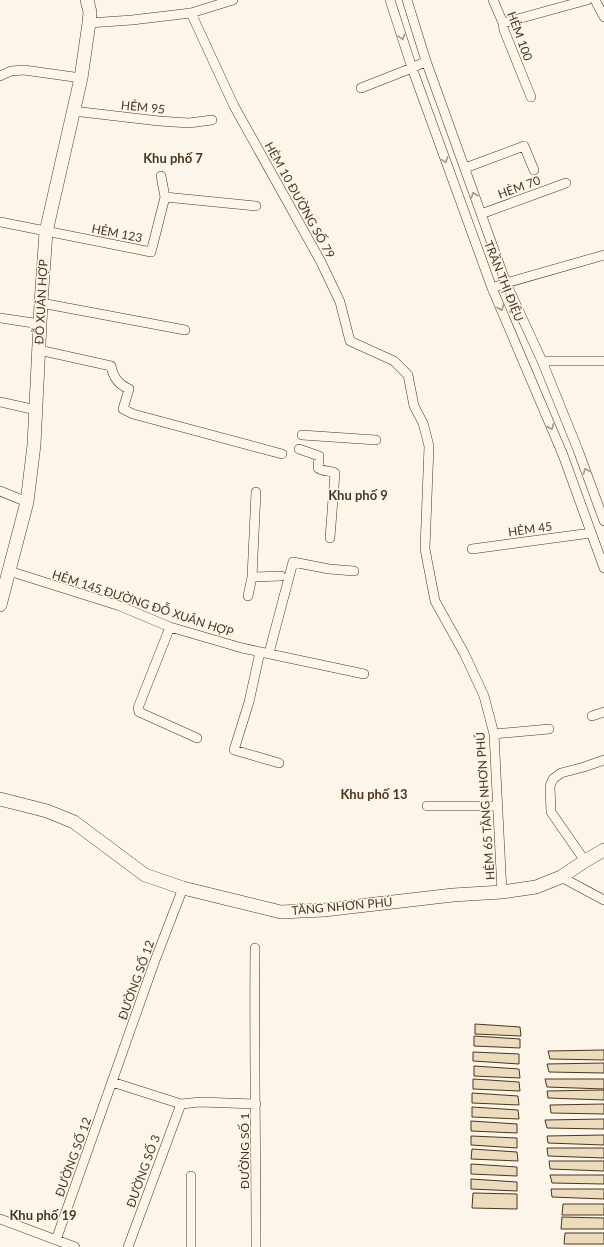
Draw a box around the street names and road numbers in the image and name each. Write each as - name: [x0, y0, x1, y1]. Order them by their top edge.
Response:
- street label: HẺM 100: [504, 9, 536, 63]
- street label: HẺM 95: [120, 97, 166, 117]
- street label: HẺM 10 ĐƯỜNG SỐ 79: [262, 139, 338, 261]
- street label: HẺM 70: [496, 172, 542, 202]
- street label: HẺM 123: [90, 221, 144, 245]
- street label: TRẦN THỊ ĐIỆU: [481, 238, 527, 324]
- street label: ĐỖ XUÂN HỢP: [30, 259, 51, 345]
- street label: HẺM 45: [507, 518, 553, 540]
- street label: HẺM 145 ĐƯỜNG ĐỖ XUÂN HỢP: [50, 566, 236, 639]
- street label: HẺM 65 TĂNG NHƠN PHÚ: [472, 732, 498, 880]
- street label: TĂNG NHƠN PHÚ: [291, 894, 393, 918]
- street label: ĐƯỜNG SỐ 12: [115, 938, 157, 1022]
- street label: ĐƯỜNG SỐ 1: [237, 1113, 252, 1189]
- street label: ĐƯỜNG SỐ 12: [52, 1115, 94, 1199]
- street label: ĐƯỜNG SỐ 3: [123, 1132, 163, 1210]

